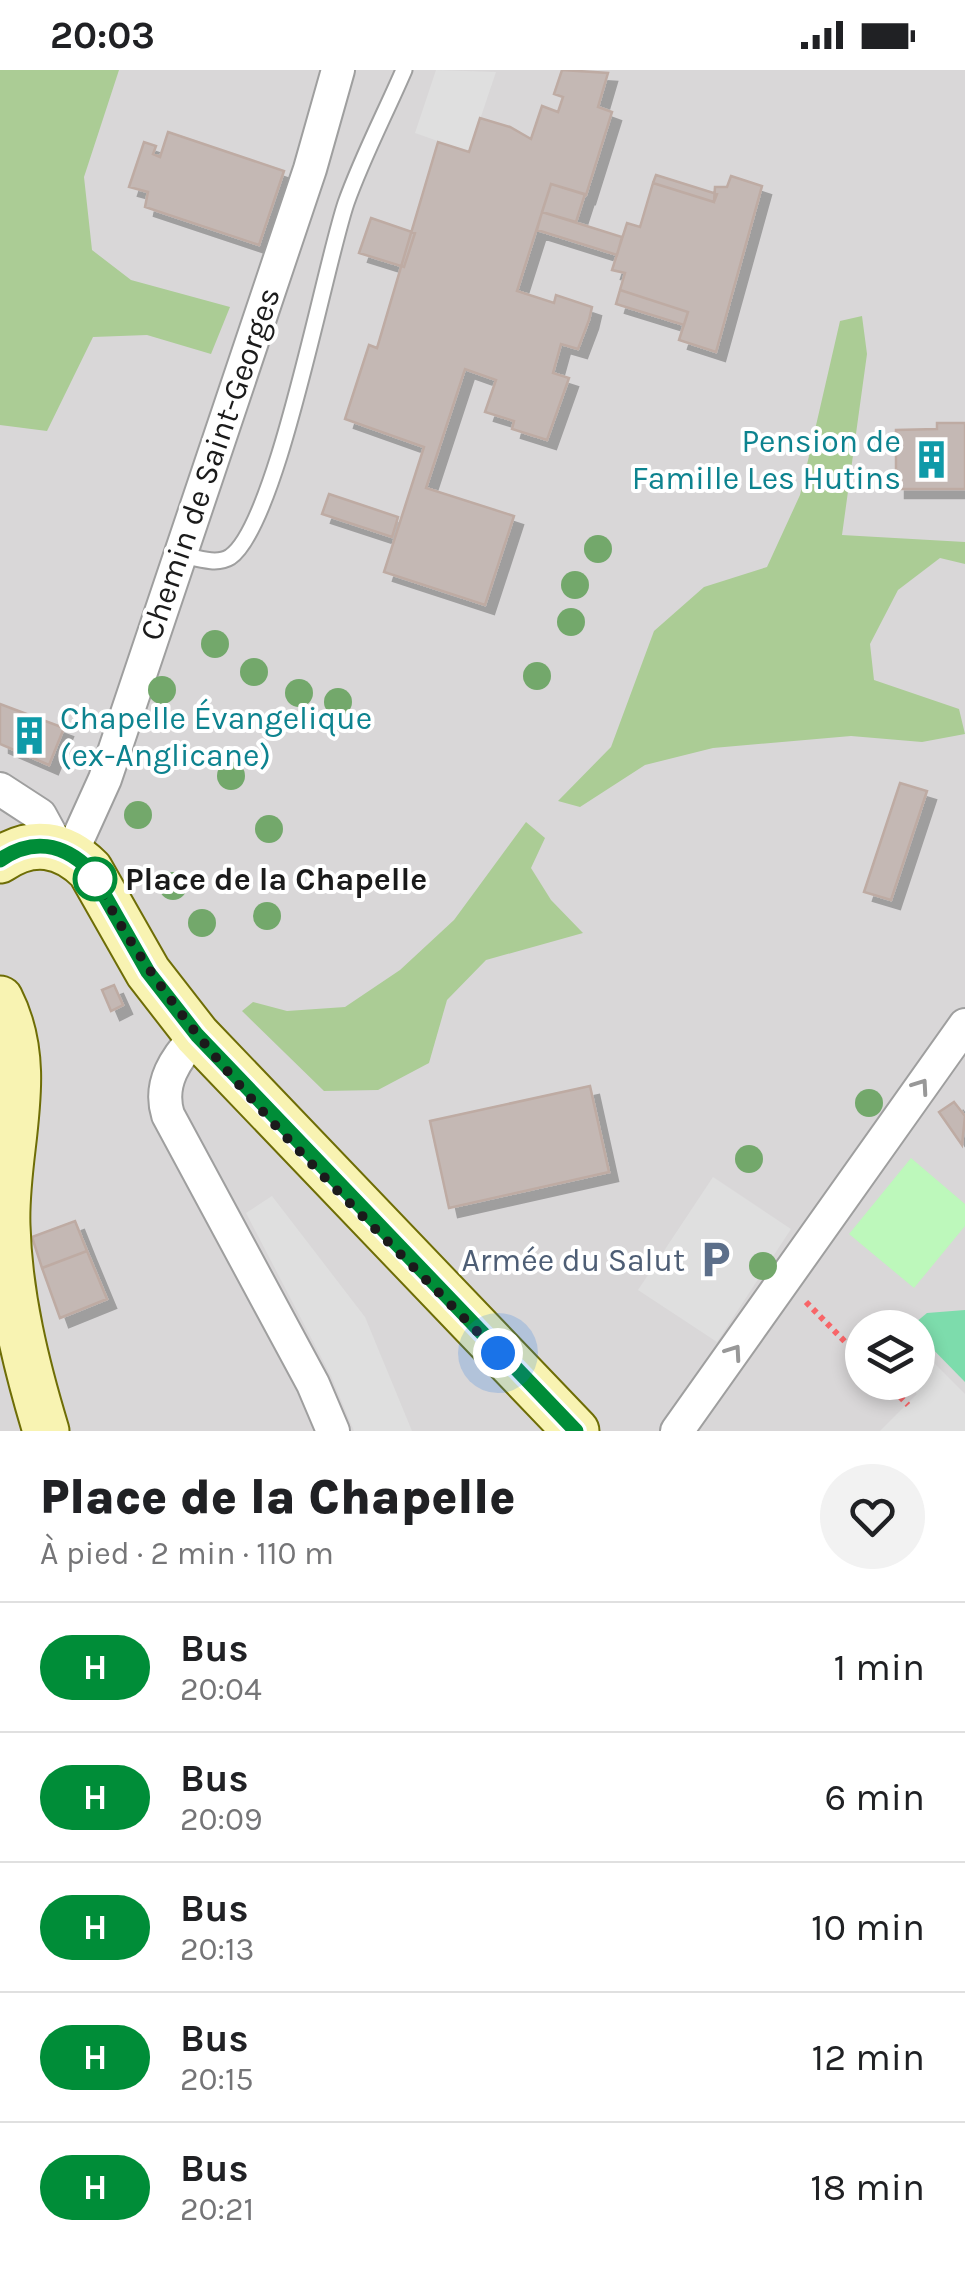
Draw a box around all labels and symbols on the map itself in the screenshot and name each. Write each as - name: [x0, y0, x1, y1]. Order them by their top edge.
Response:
- street label: Chemin de Saint-Georges: [132, 283, 288, 645]
- place label: Pension de Famille Les Hutins: [632, 423, 901, 497]
- building icon: Pension de Famille Les Hutins: [910, 438, 952, 480]
- place label: Chapelle Évangelique (ex-Anglicane): [60, 698, 372, 774]
- building icon: Chapelle Évangelique (ex-Anglicane): [9, 715, 51, 757]
- marker: Place de la Chapelle: [74, 858, 116, 900]
- place label: Place de la Chapelle: [125, 861, 427, 898]
- one-way arrow: [909, 1079, 928, 1098]
- parking icon: Armée du Salut: [694, 1239, 736, 1281]
- place label: Armée du Salut: [461, 1242, 685, 1279]
- your location: [473, 1328, 523, 1378]
- one-way arrow: [722, 1345, 740, 1363]

